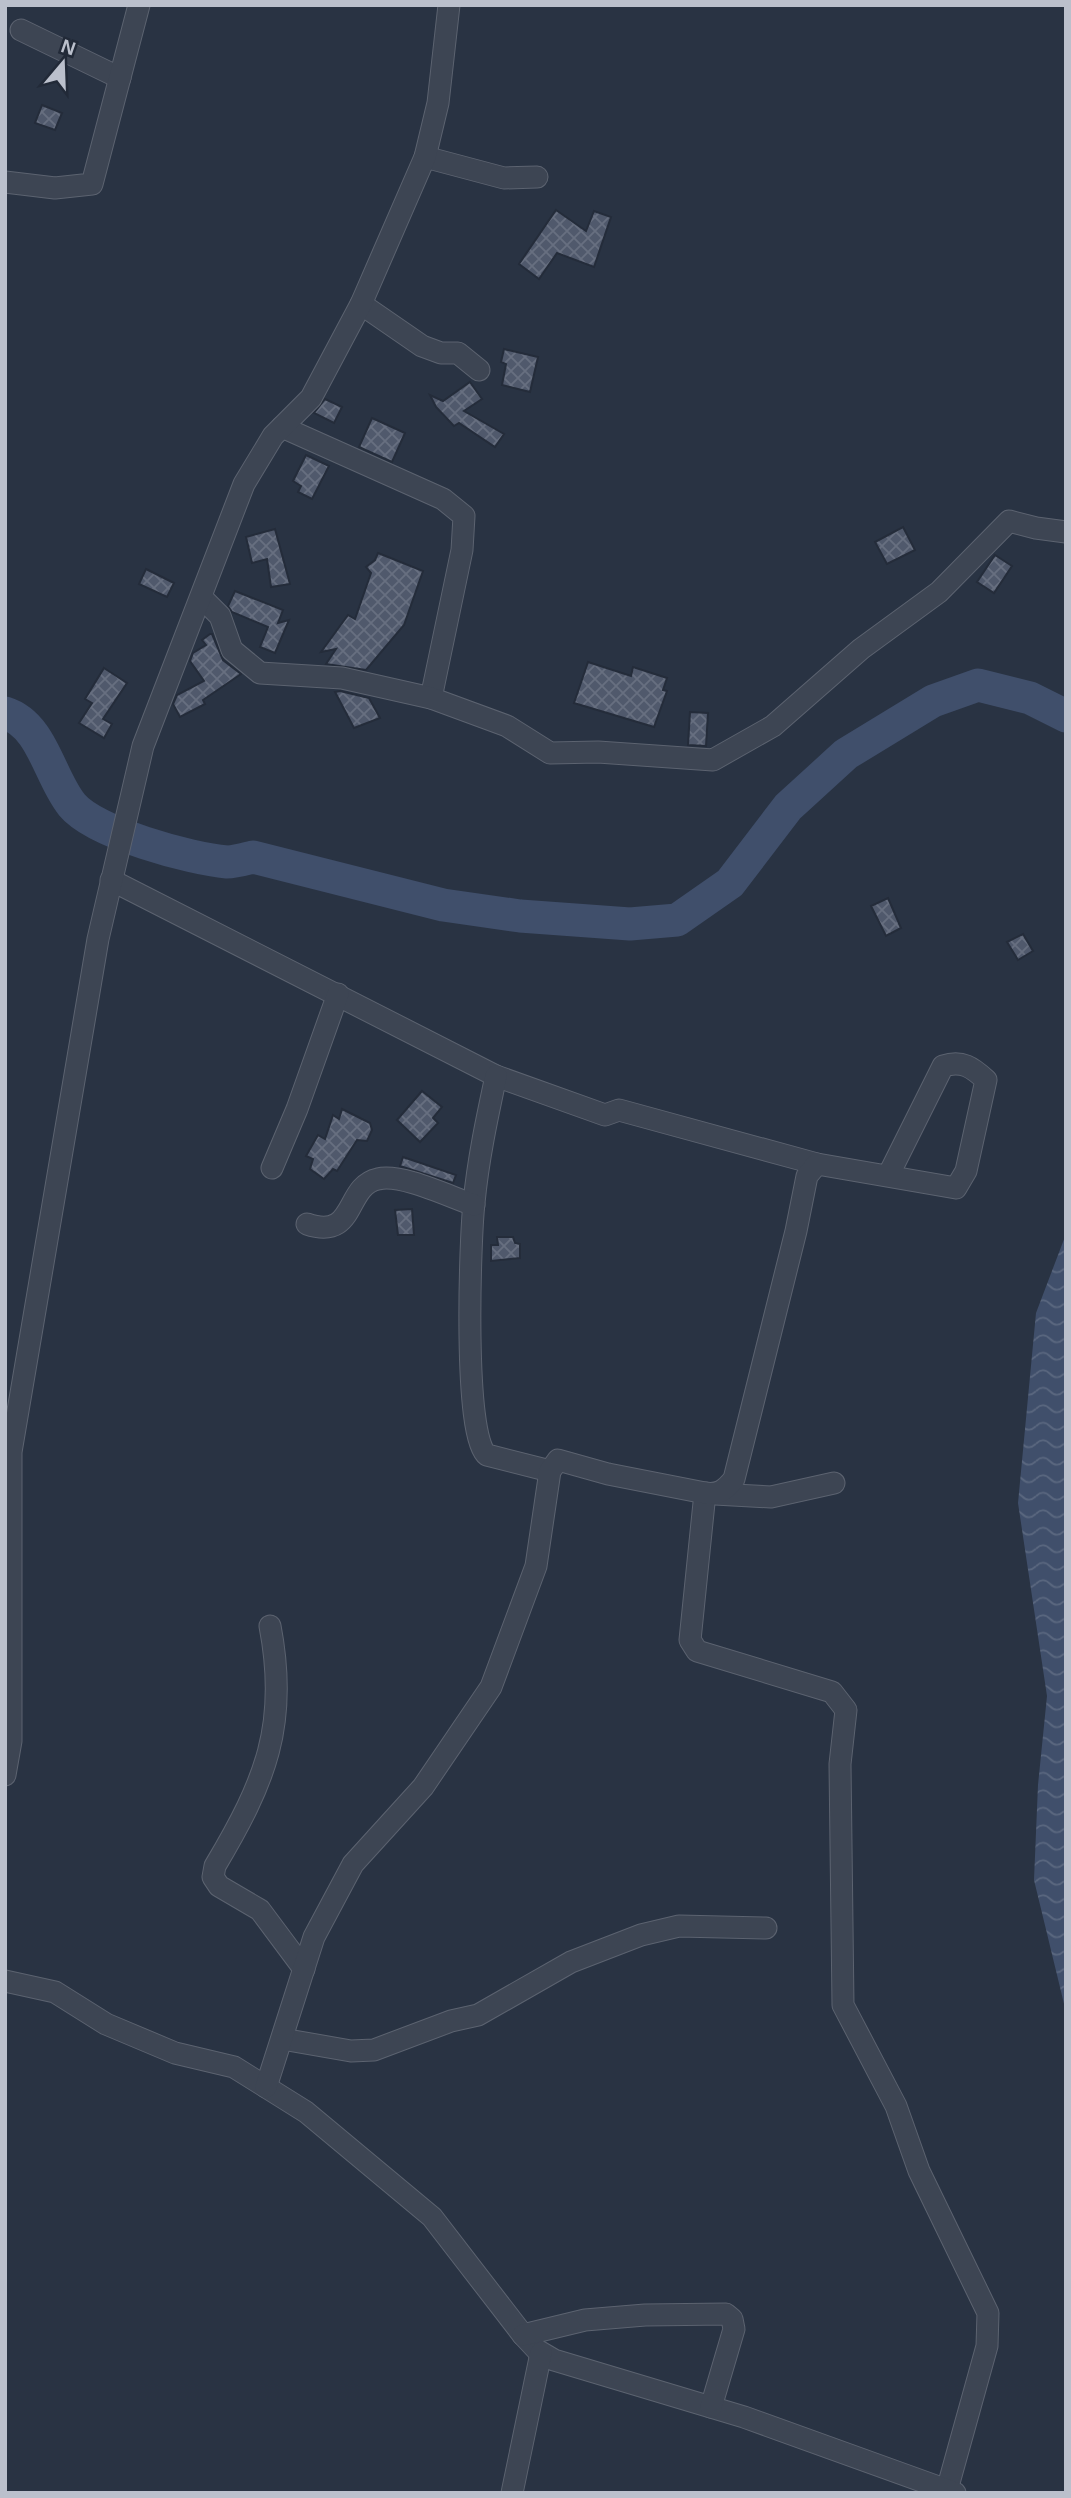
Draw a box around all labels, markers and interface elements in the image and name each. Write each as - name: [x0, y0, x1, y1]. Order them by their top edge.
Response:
- north arrow: [28, 28, 98, 98]
- text: N: [58, 35, 78, 60]

